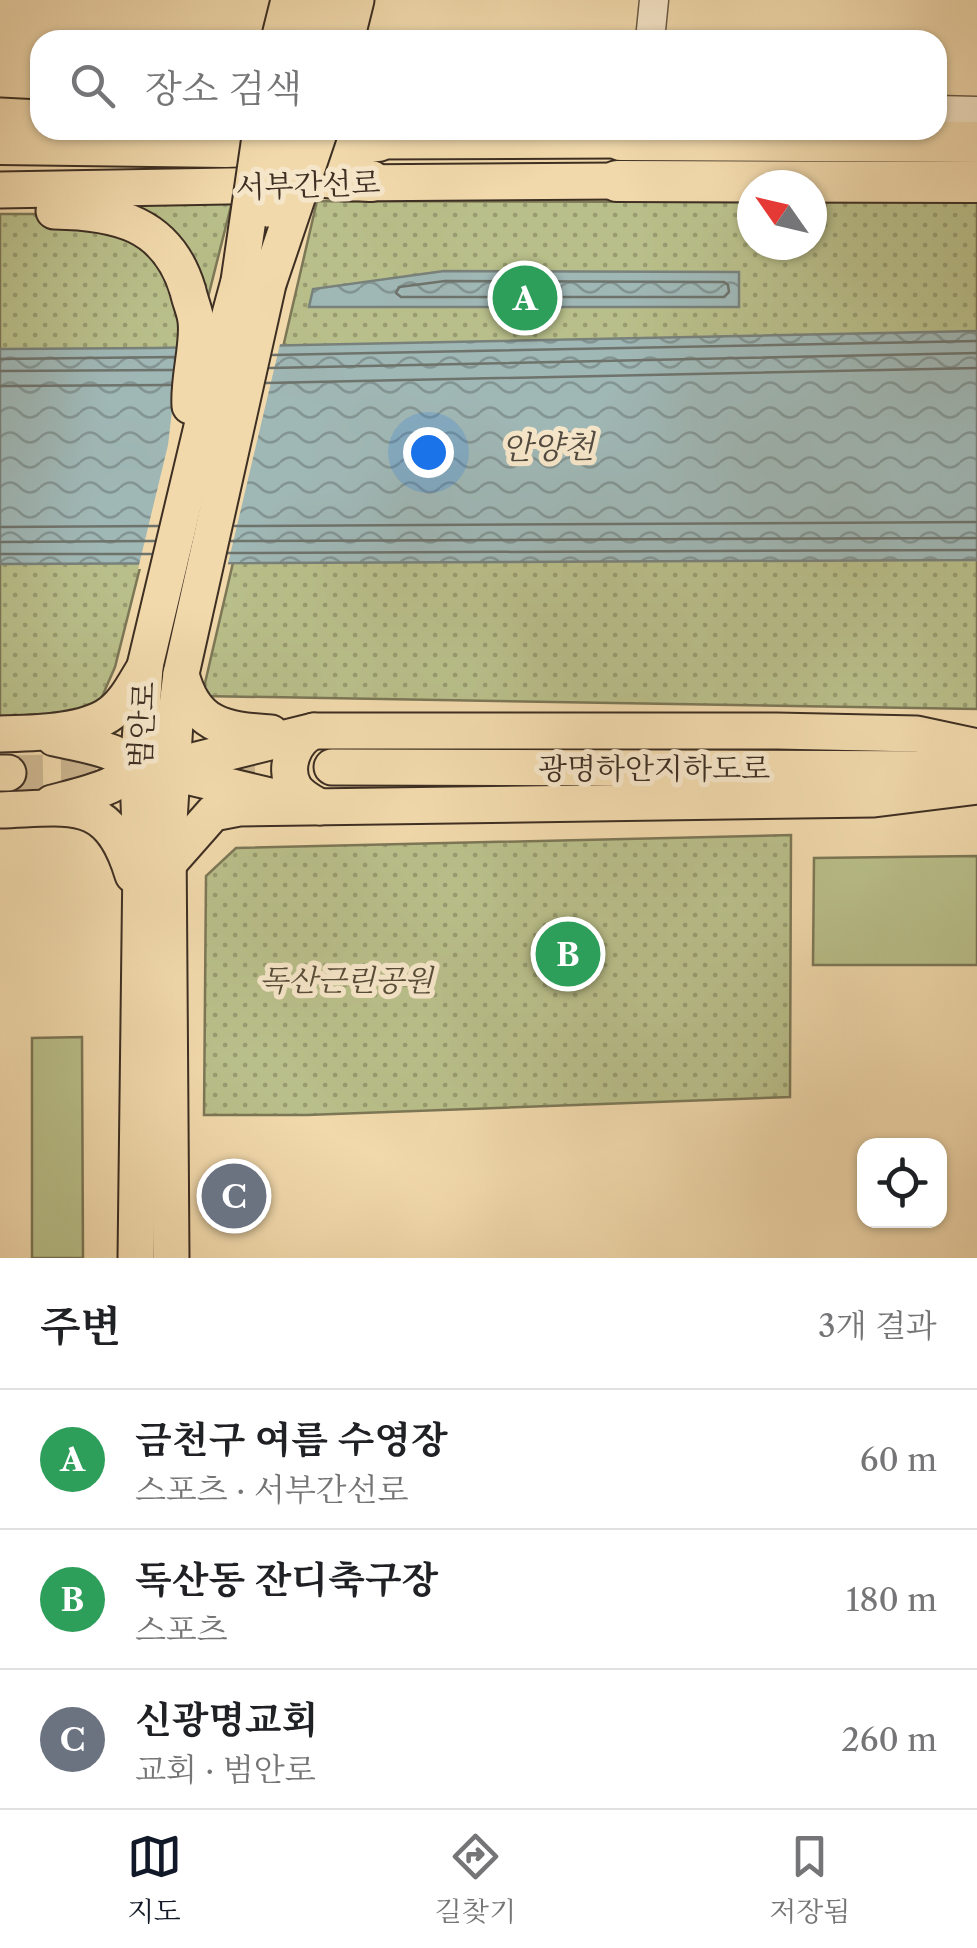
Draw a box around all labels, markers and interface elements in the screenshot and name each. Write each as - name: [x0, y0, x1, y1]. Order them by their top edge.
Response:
- search box: [30, 30, 947, 140]
- icon: search: [65, 58, 120, 113]
- text: 장소 검색: [145, 65, 302, 112]
- street label: 서부간선로: [235, 164, 381, 206]
- north arrow: [737, 170, 827, 260]
- pin: A: [492, 260, 558, 336]
- your location: [403, 427, 454, 478]
- water label: 안양천: [501, 427, 597, 467]
- street label: 범안로: [121, 681, 163, 769]
- street label: 광명하안지하도로: [538, 750, 770, 787]
- pin: B: [536, 916, 600, 992]
- park label: 독산근린공원: [259, 962, 435, 999]
- map controls: [857, 1138, 947, 1228]
- button: locate: [857, 1138, 947, 1228]
- pin: C: [202, 1158, 266, 1234]
- text: 주변: [40, 1300, 121, 1352]
- text: 3개 결과: [818, 1306, 937, 1345]
- text: 금천구 여름 수영장: [135, 1416, 448, 1463]
- text: A: [60, 1440, 85, 1479]
- text: 60 m: [860, 1440, 937, 1479]
- text: 스포츠 · 서부간선로: [135, 1470, 408, 1509]
- text: 독산동 잔디축구장: [135, 1556, 438, 1603]
- text: B: [61, 1580, 84, 1619]
- text: 180 m: [846, 1580, 937, 1619]
- text: 스포츠: [135, 1610, 228, 1649]
- text: 신광명교회: [135, 1696, 319, 1743]
- text: C: [60, 1720, 85, 1759]
- text: 260 m: [841, 1720, 937, 1759]
- text: 교회 · 범안로: [135, 1750, 316, 1789]
- tab: 지도: [127, 1829, 182, 1929]
- tab: 길찾기: [435, 1829, 516, 1929]
- tab: 저장됨: [769, 1829, 850, 1929]

